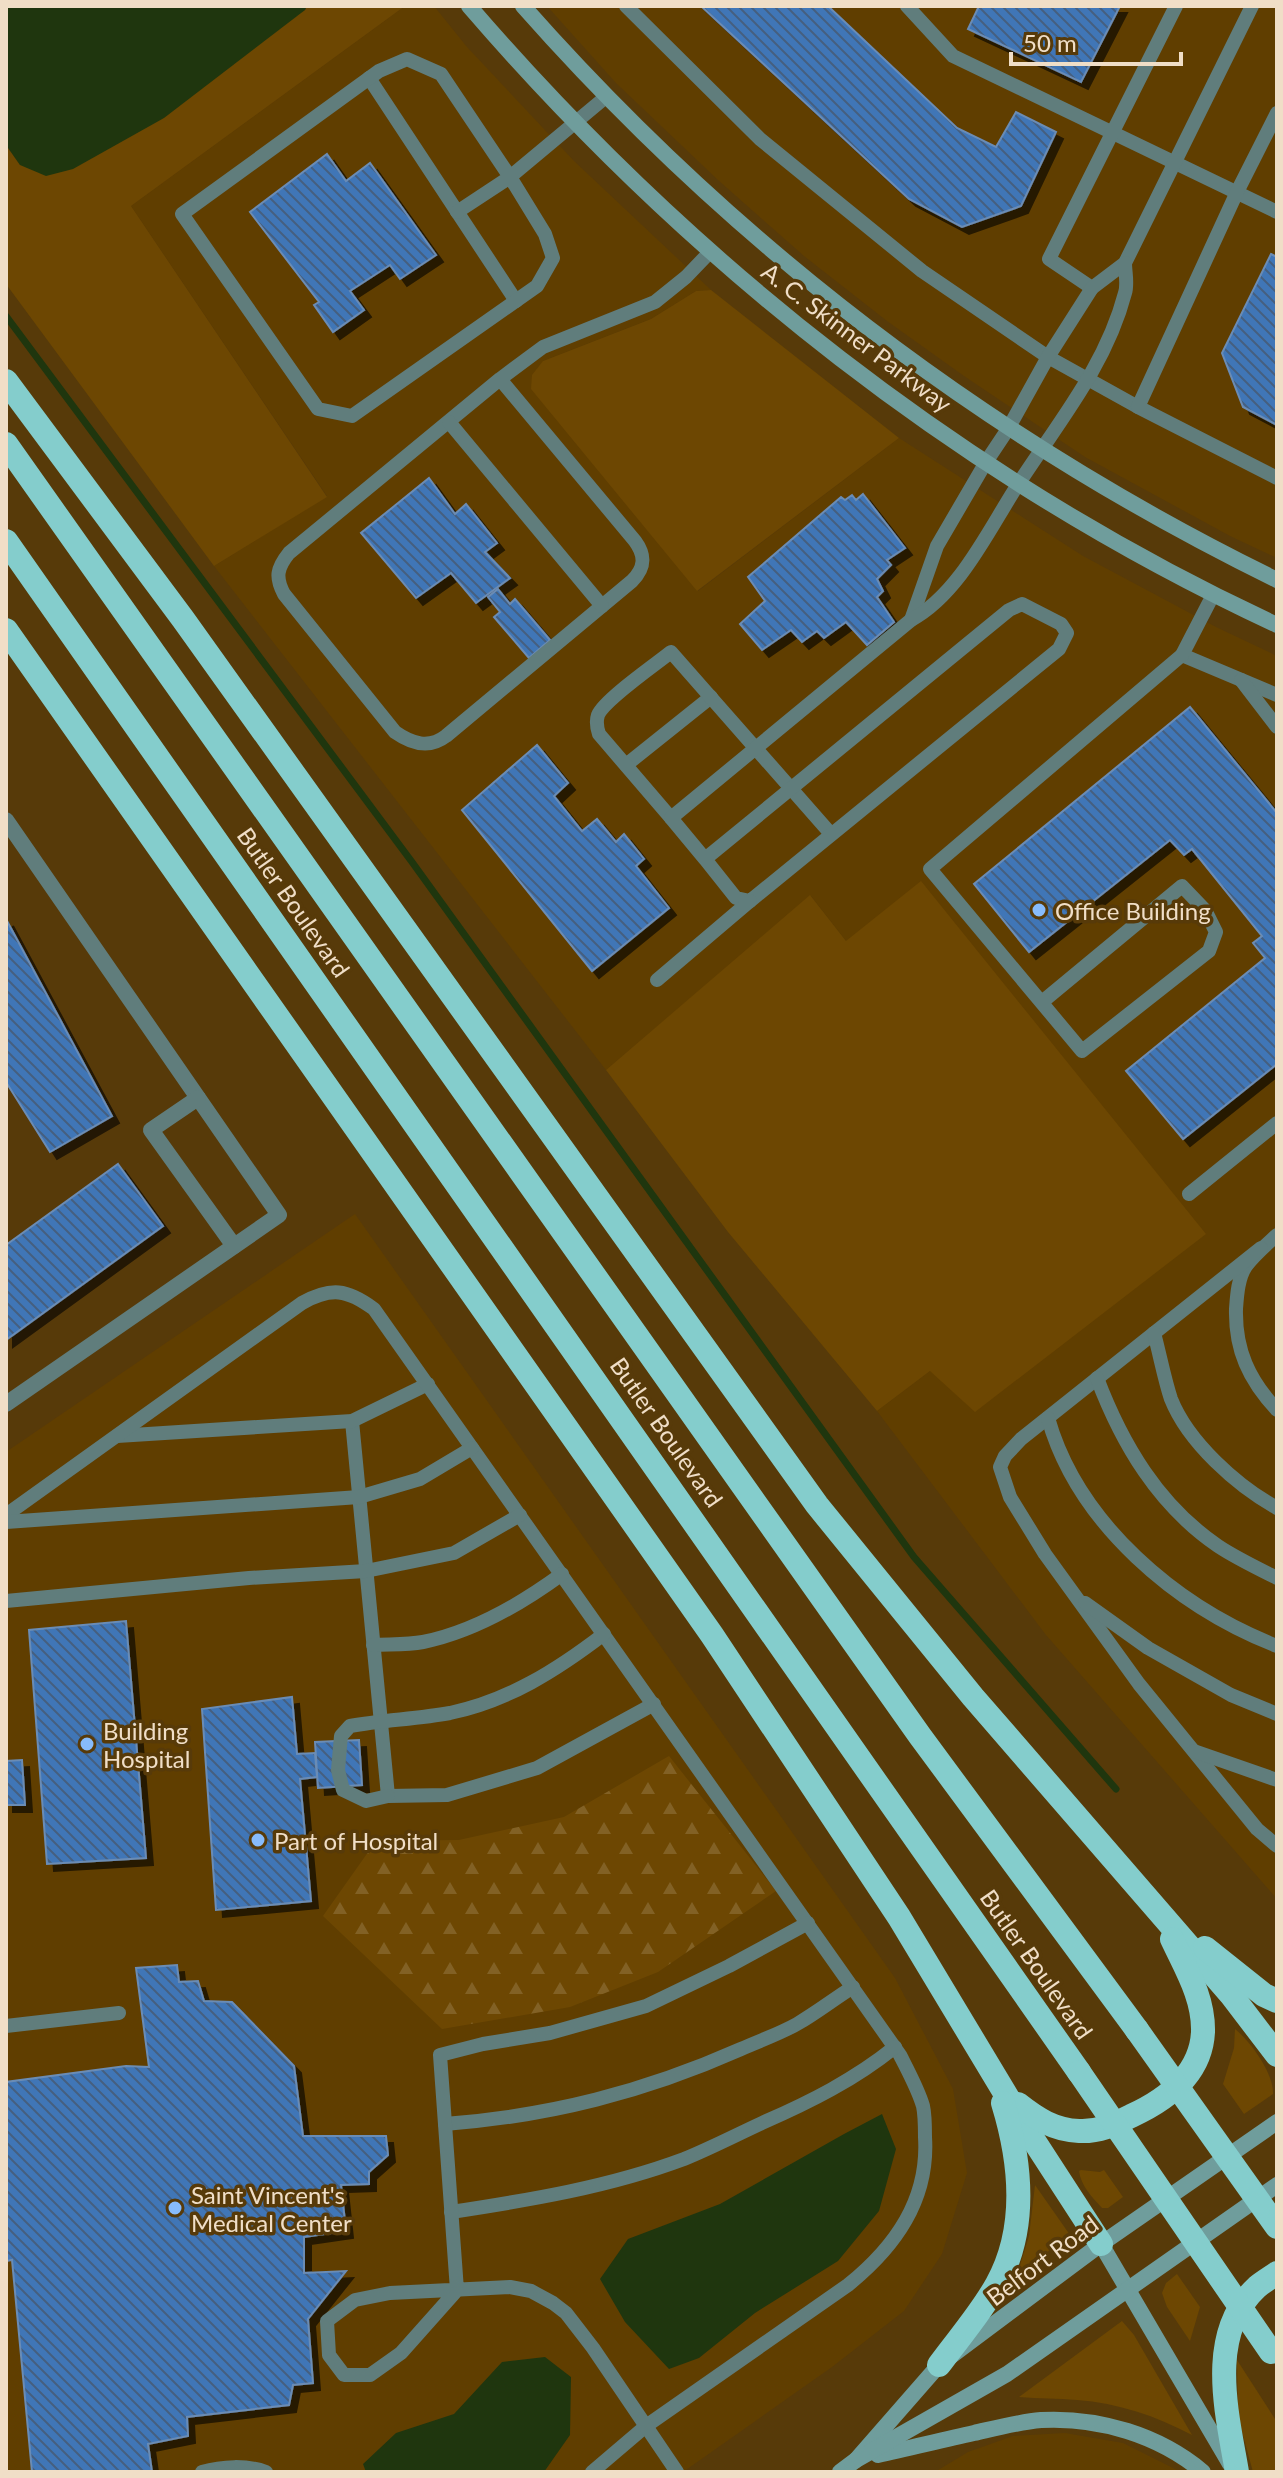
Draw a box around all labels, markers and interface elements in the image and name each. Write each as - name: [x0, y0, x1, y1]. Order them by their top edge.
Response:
- scale bar: [1011, 16, 1181, 66]
- text: 50 m: [1023, 28, 1077, 57]
- street label: A. C. Skinner Parkway: [756, 256, 958, 418]
- street label: Butler Boulevard: [232, 822, 356, 982]
- place label: Office Building: [1055, 896, 1211, 925]
- marker: Office Building: [1030, 901, 1048, 919]
- street label: Butler Boulevard: [605, 1352, 729, 1512]
- place label: Building Hospital: [103, 1716, 190, 1773]
- marker: Building Hospital: [78, 1735, 96, 1753]
- place label: Part of Hospital: [274, 1826, 438, 1855]
- marker: Part of Hospital: [249, 1831, 267, 1849]
- street label: Butler Boulevard: [975, 1884, 1099, 2044]
- place label: Saint Vincent's Medical Center: [191, 2180, 352, 2237]
- marker: Saint Vincent's Medical Center: [166, 2199, 184, 2217]
- street label: Belfort Road: [981, 2209, 1103, 2311]

